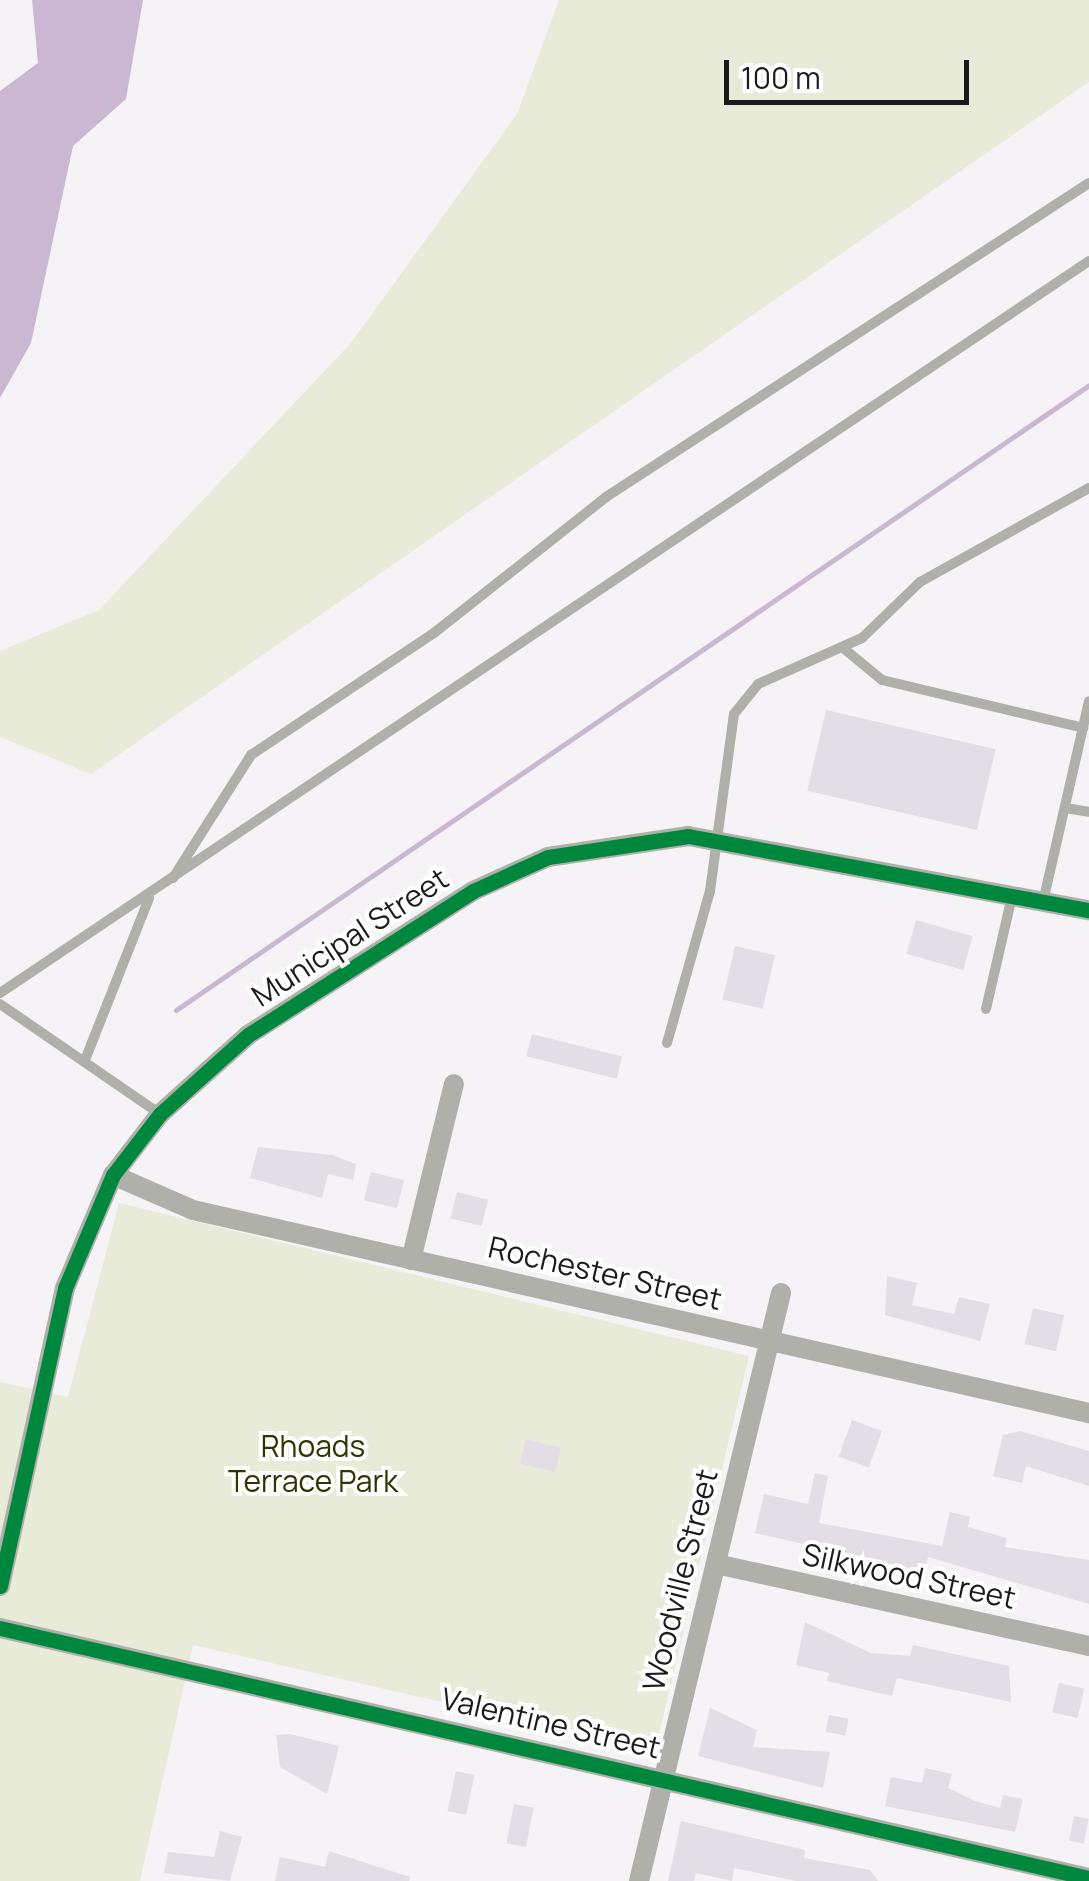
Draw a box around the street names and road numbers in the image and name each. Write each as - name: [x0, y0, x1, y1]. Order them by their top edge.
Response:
- street label: Municipal Street: [245, 860, 455, 1014]
- street label: Rochester Street: [485, 1229, 725, 1317]
- street label: Woodville Street: [635, 1465, 725, 1695]
- street label: Silkwood Street: [799, 1536, 1019, 1616]
- street label: Valentine Street: [438, 1680, 664, 1766]

